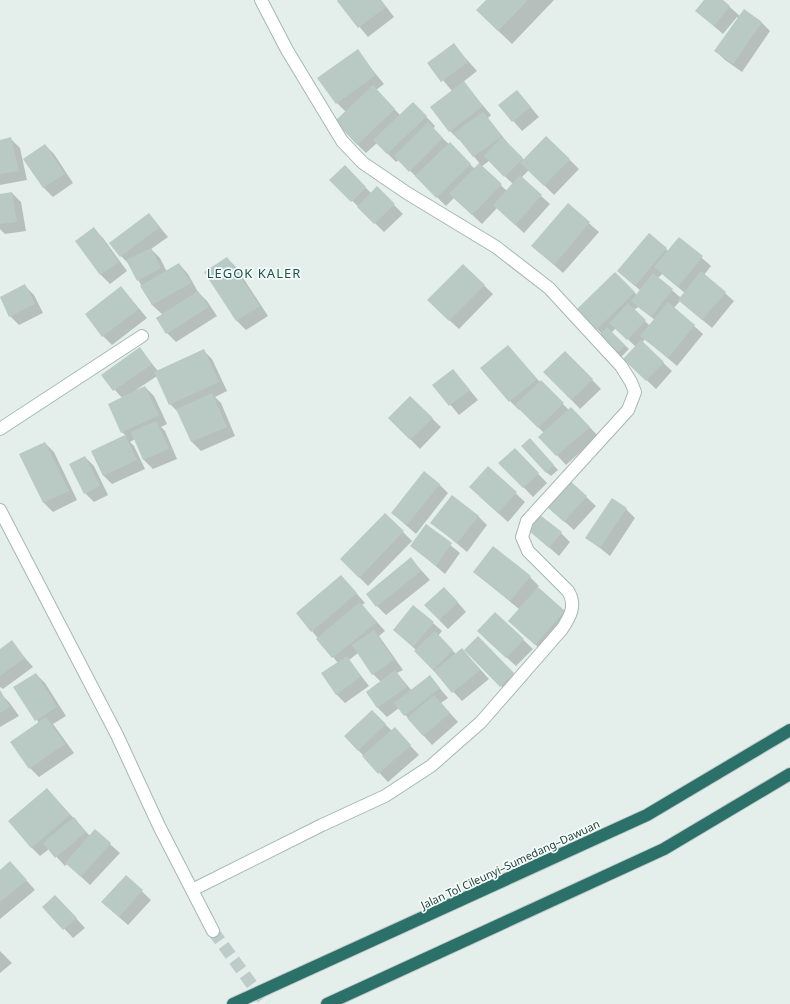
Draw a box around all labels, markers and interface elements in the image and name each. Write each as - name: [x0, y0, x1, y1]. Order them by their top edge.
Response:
- district label: LEGOK KALER: [207, 264, 301, 282]
- street label: Jalan Tol Cileunyi–Sumedang–Dawuan: [417, 816, 602, 913]

